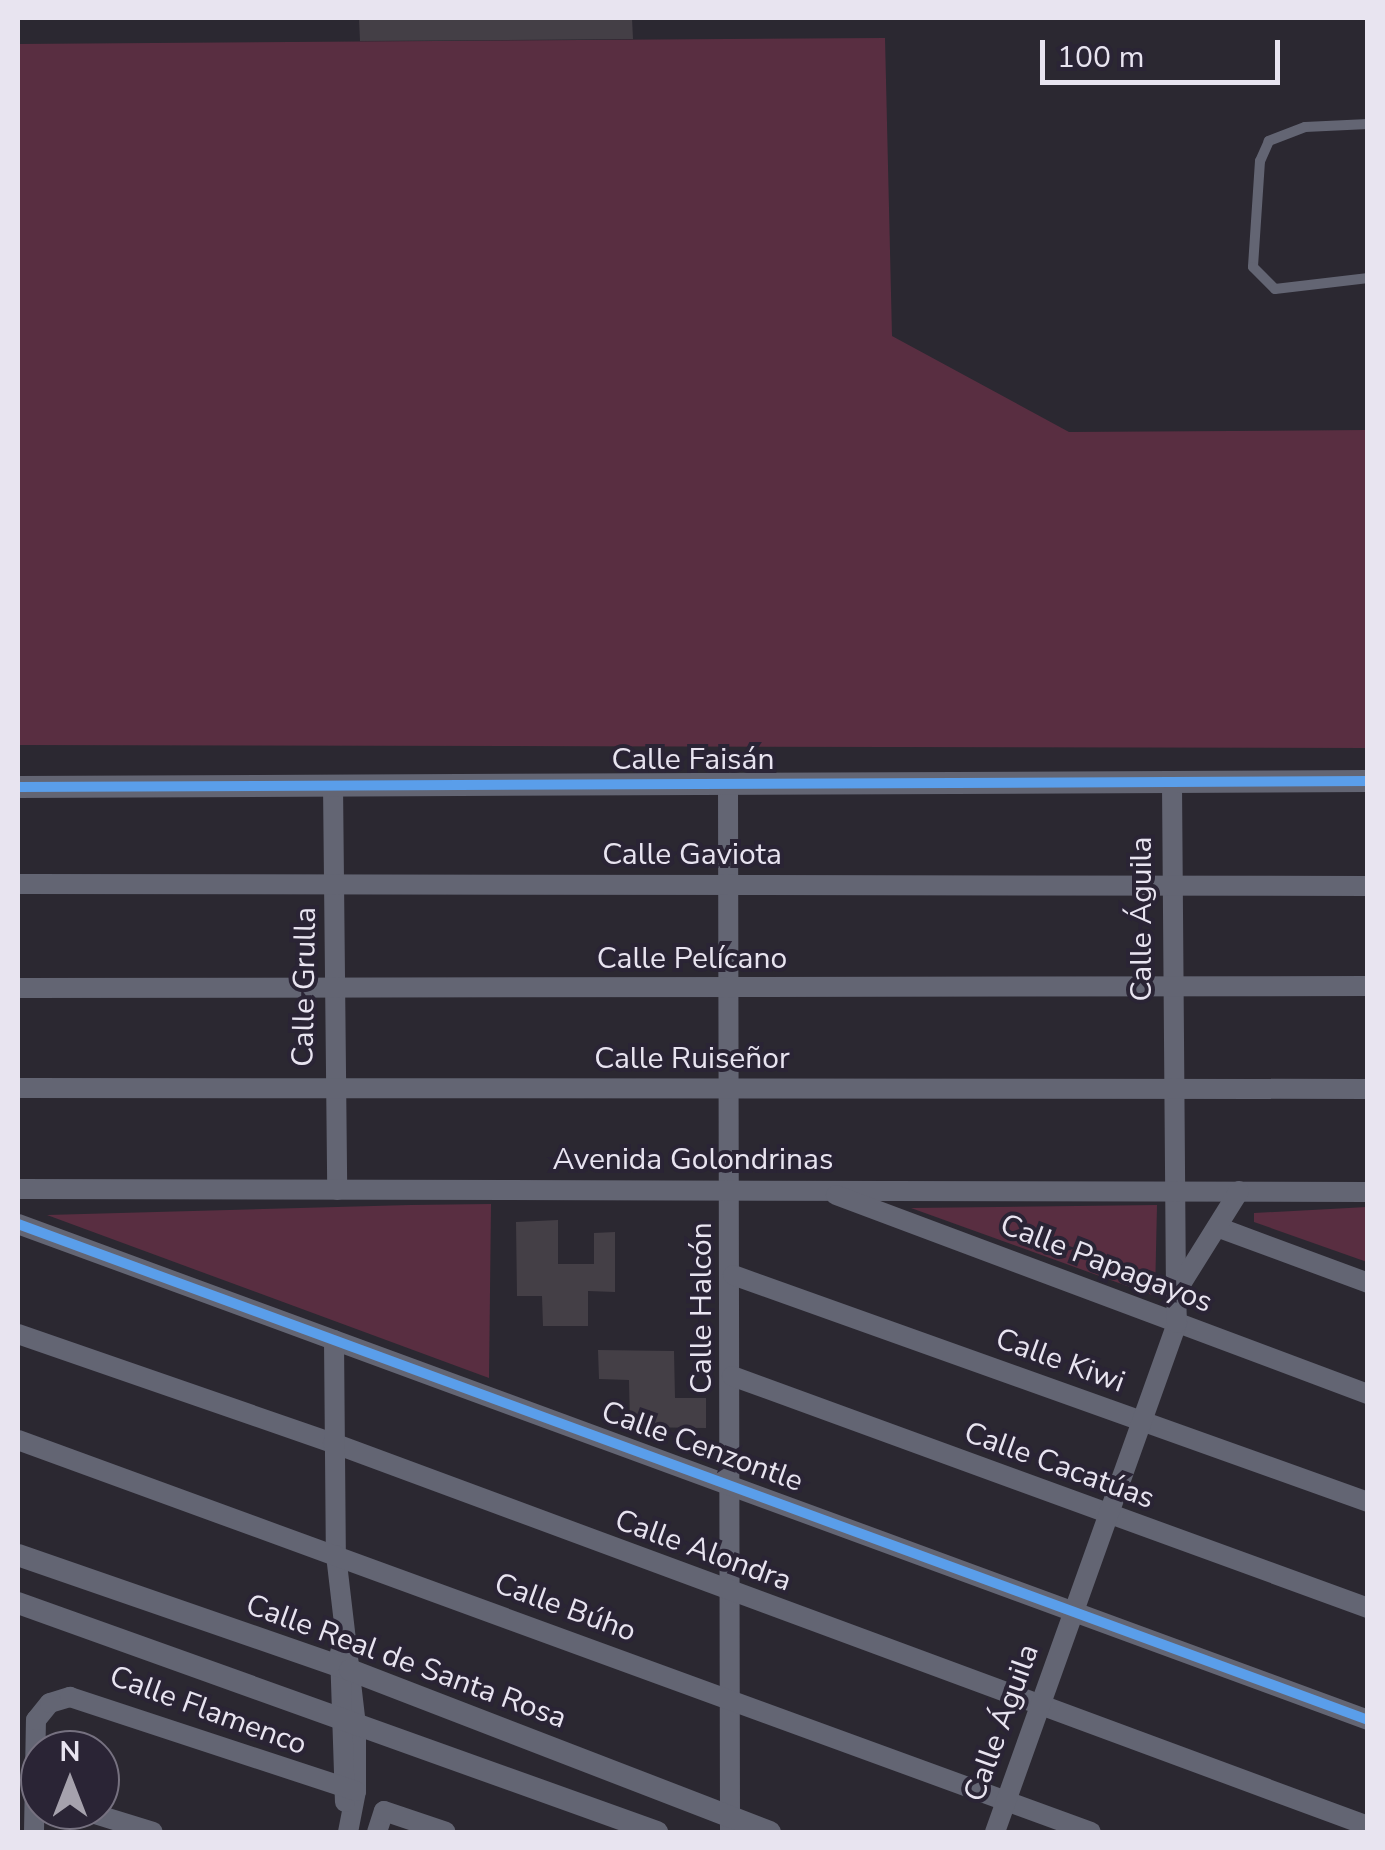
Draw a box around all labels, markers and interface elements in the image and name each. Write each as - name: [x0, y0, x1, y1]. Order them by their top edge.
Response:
- scale bar: [1045, 20, 1285, 82]
- text: 100 m: [1057, 37, 1144, 78]
- street label: Calle Faisán: [612, 742, 774, 778]
- street label: Calle Gaviota: [602, 837, 782, 873]
- street label: Calle Águila: [1124, 837, 1160, 1001]
- street label: Calle Grulla: [286, 907, 324, 1067]
- street label: Calle Pelícano: [597, 941, 787, 977]
- street label: Calle Ruiseñor: [594, 1041, 790, 1077]
- street label: Avenida Golondrinas: [553, 1142, 833, 1178]
- street label: Calle Papagayos: [995, 1207, 1217, 1321]
- street label: Calle Halcón: [684, 1222, 720, 1394]
- street label: Calle Kiwi: [991, 1321, 1129, 1401]
- street label: Calle Cenzontle: [596, 1394, 808, 1500]
- street label: Calle Cacatúas: [959, 1415, 1159, 1517]
- street label: Calle Alondra: [610, 1502, 796, 1600]
- street label: Calle Búho: [489, 1566, 641, 1650]
- street label: Calle Real de Santa Rosa: [241, 1587, 571, 1737]
- street label: Calle Águila: [957, 1639, 1047, 1807]
- street label: Calle Flamenco: [105, 1659, 311, 1763]
- north arrow: [20, 1730, 120, 1830]
- text: N: [60, 1733, 80, 1771]

